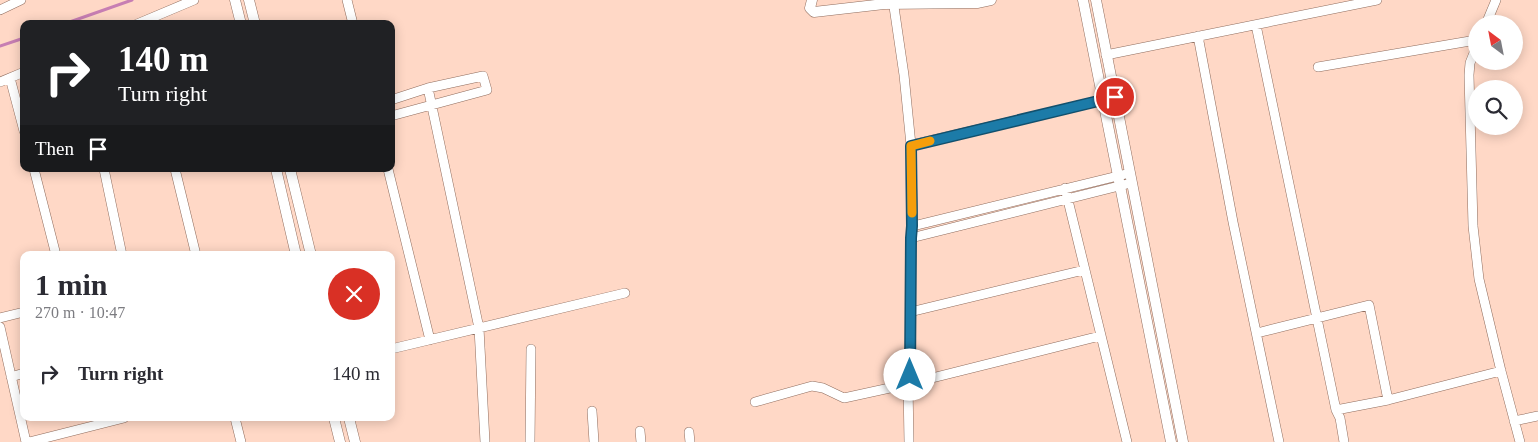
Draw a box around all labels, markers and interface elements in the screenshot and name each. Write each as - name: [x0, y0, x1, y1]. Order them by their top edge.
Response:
- north arrow: [1468, 15, 1522, 70]
- map controls: [1468, 15, 1523, 135]
- icon: right: [35, 40, 100, 105]
- text: 140 m: [118, 40, 208, 79]
- pin: [1094, 76, 1136, 118]
- button: search: [1468, 80, 1523, 135]
- text: Turn right: [118, 81, 207, 106]
- icon: arrive: [1101, 83, 1129, 111]
- icon: arrive: [84, 135, 112, 163]
- text: Then: [35, 138, 74, 159]
- text: 1 min: [35, 268, 108, 301]
- button: close: [328, 268, 380, 320]
- text: 270 m · 10:47: [35, 304, 125, 321]
- position arrow: [883, 348, 935, 400]
- icon: right: [35, 360, 63, 388]
- text: Turn right: [78, 363, 163, 384]
- text: 140 m: [332, 363, 380, 384]

